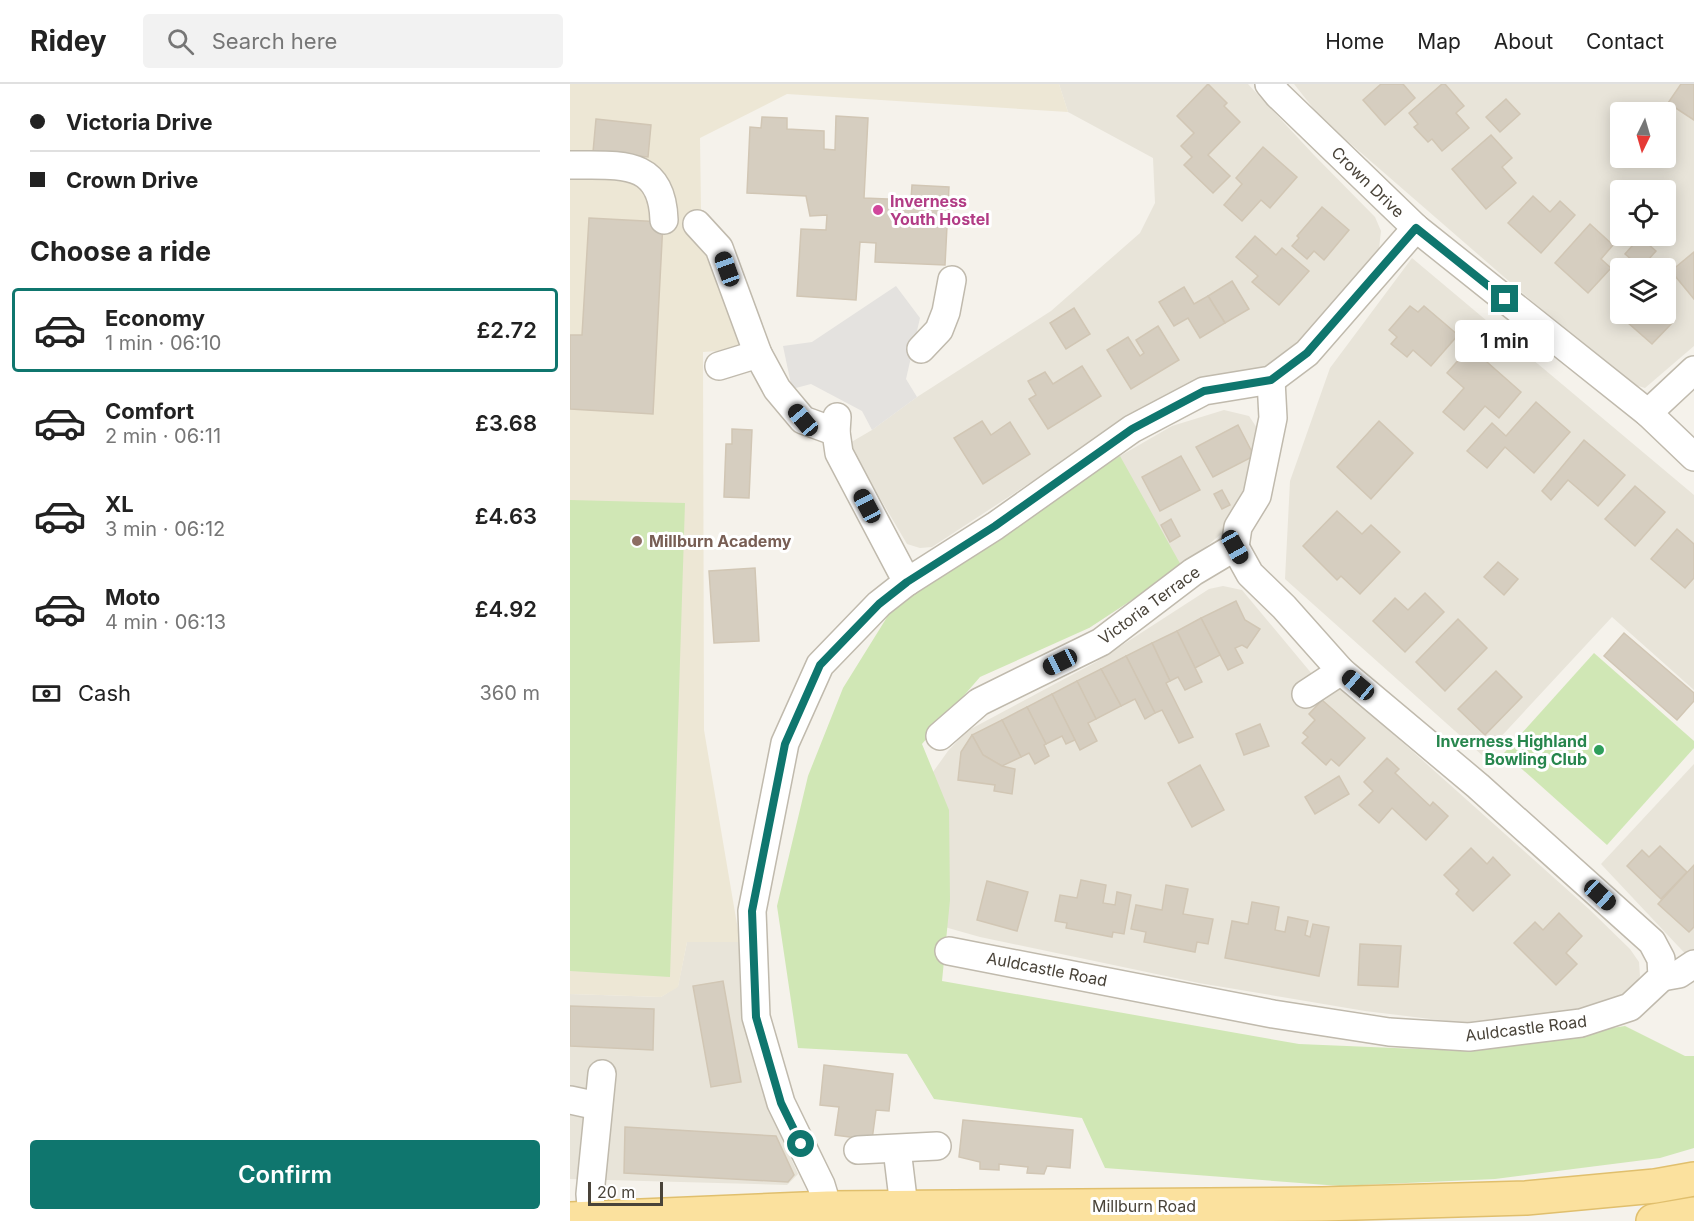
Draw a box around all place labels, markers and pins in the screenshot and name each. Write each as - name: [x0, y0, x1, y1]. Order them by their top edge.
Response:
- place label: Inverness Youth Hostel: [890, 191, 990, 229]
- marker: Inverness Youth Hostel: [871, 203, 885, 217]
- place label: Millburn Academy: [649, 531, 792, 551]
- marker: Millburn Academy: [630, 534, 644, 548]
- place label: Inverness Highland Bowling Club: [1436, 731, 1587, 769]
- marker: Inverness Highland Bowling Club: [1592, 743, 1606, 757]

